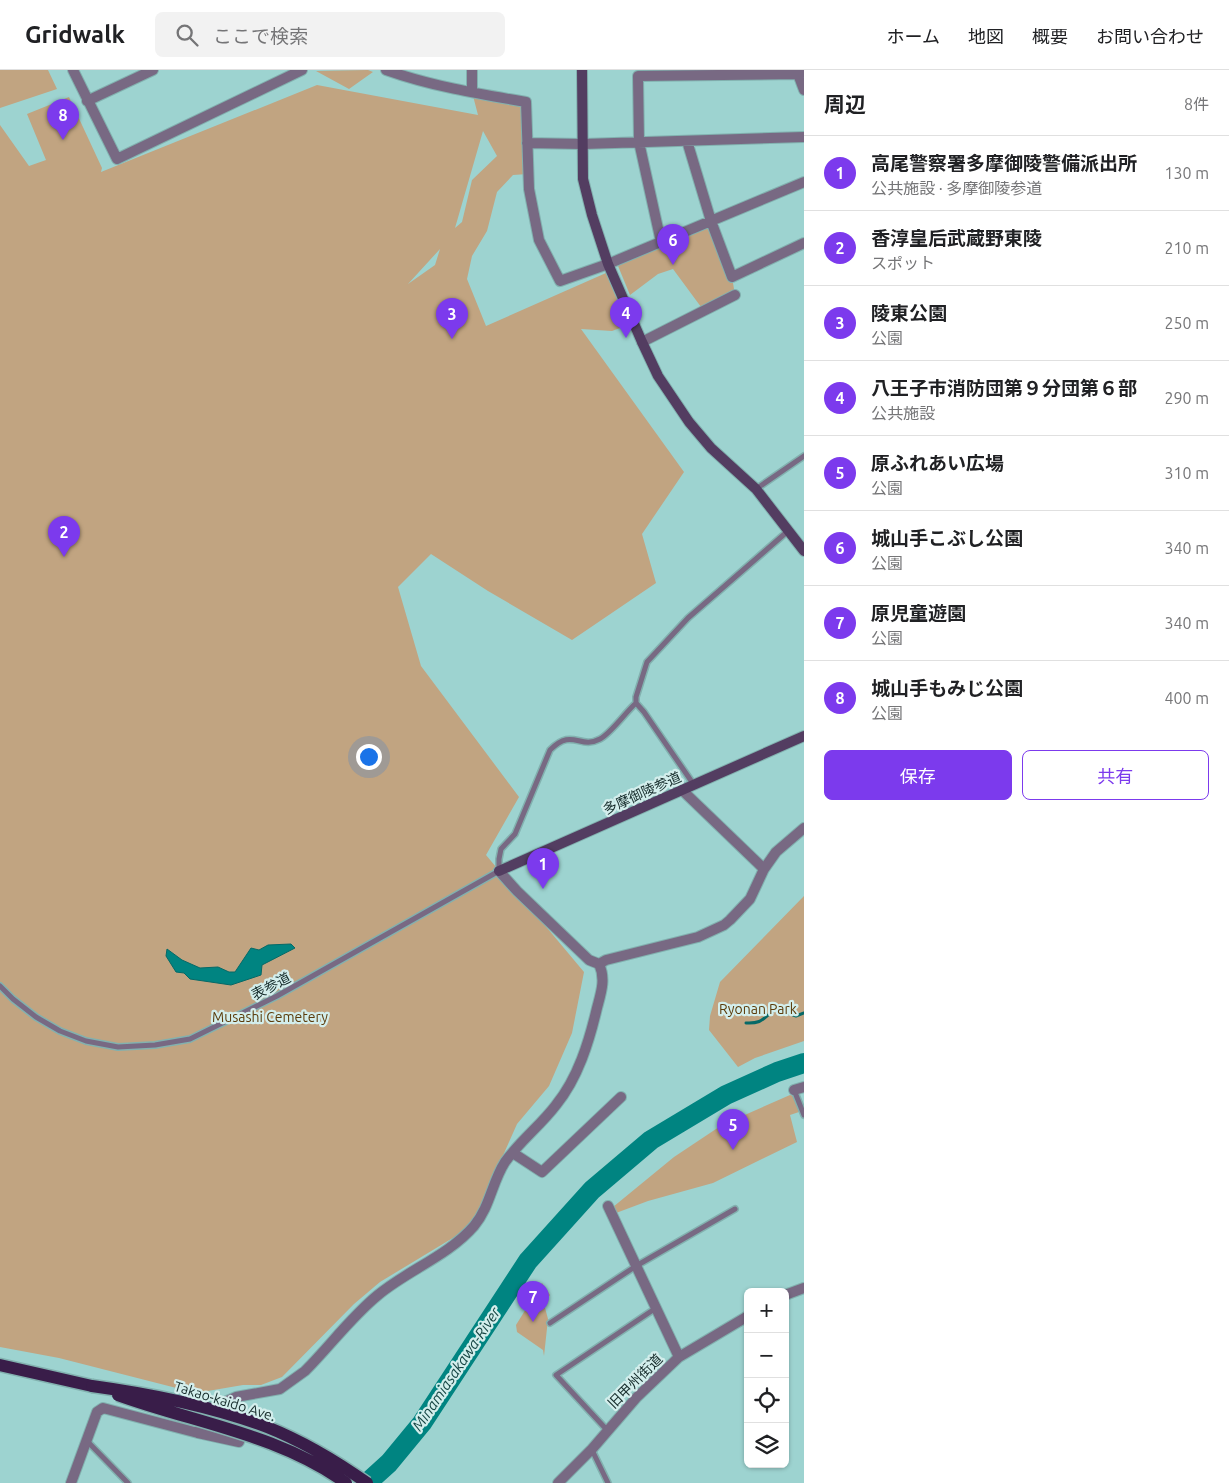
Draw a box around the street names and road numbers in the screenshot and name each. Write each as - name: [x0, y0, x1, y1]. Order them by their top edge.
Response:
- street label: 多摩御陵参道: [600, 769, 684, 817]
- street label: 表参道: [249, 969, 293, 1003]
- street label: 旧甲州街道: [605, 1351, 665, 1411]
- street label: Takao-kaido Ave.: [172, 1378, 278, 1424]

